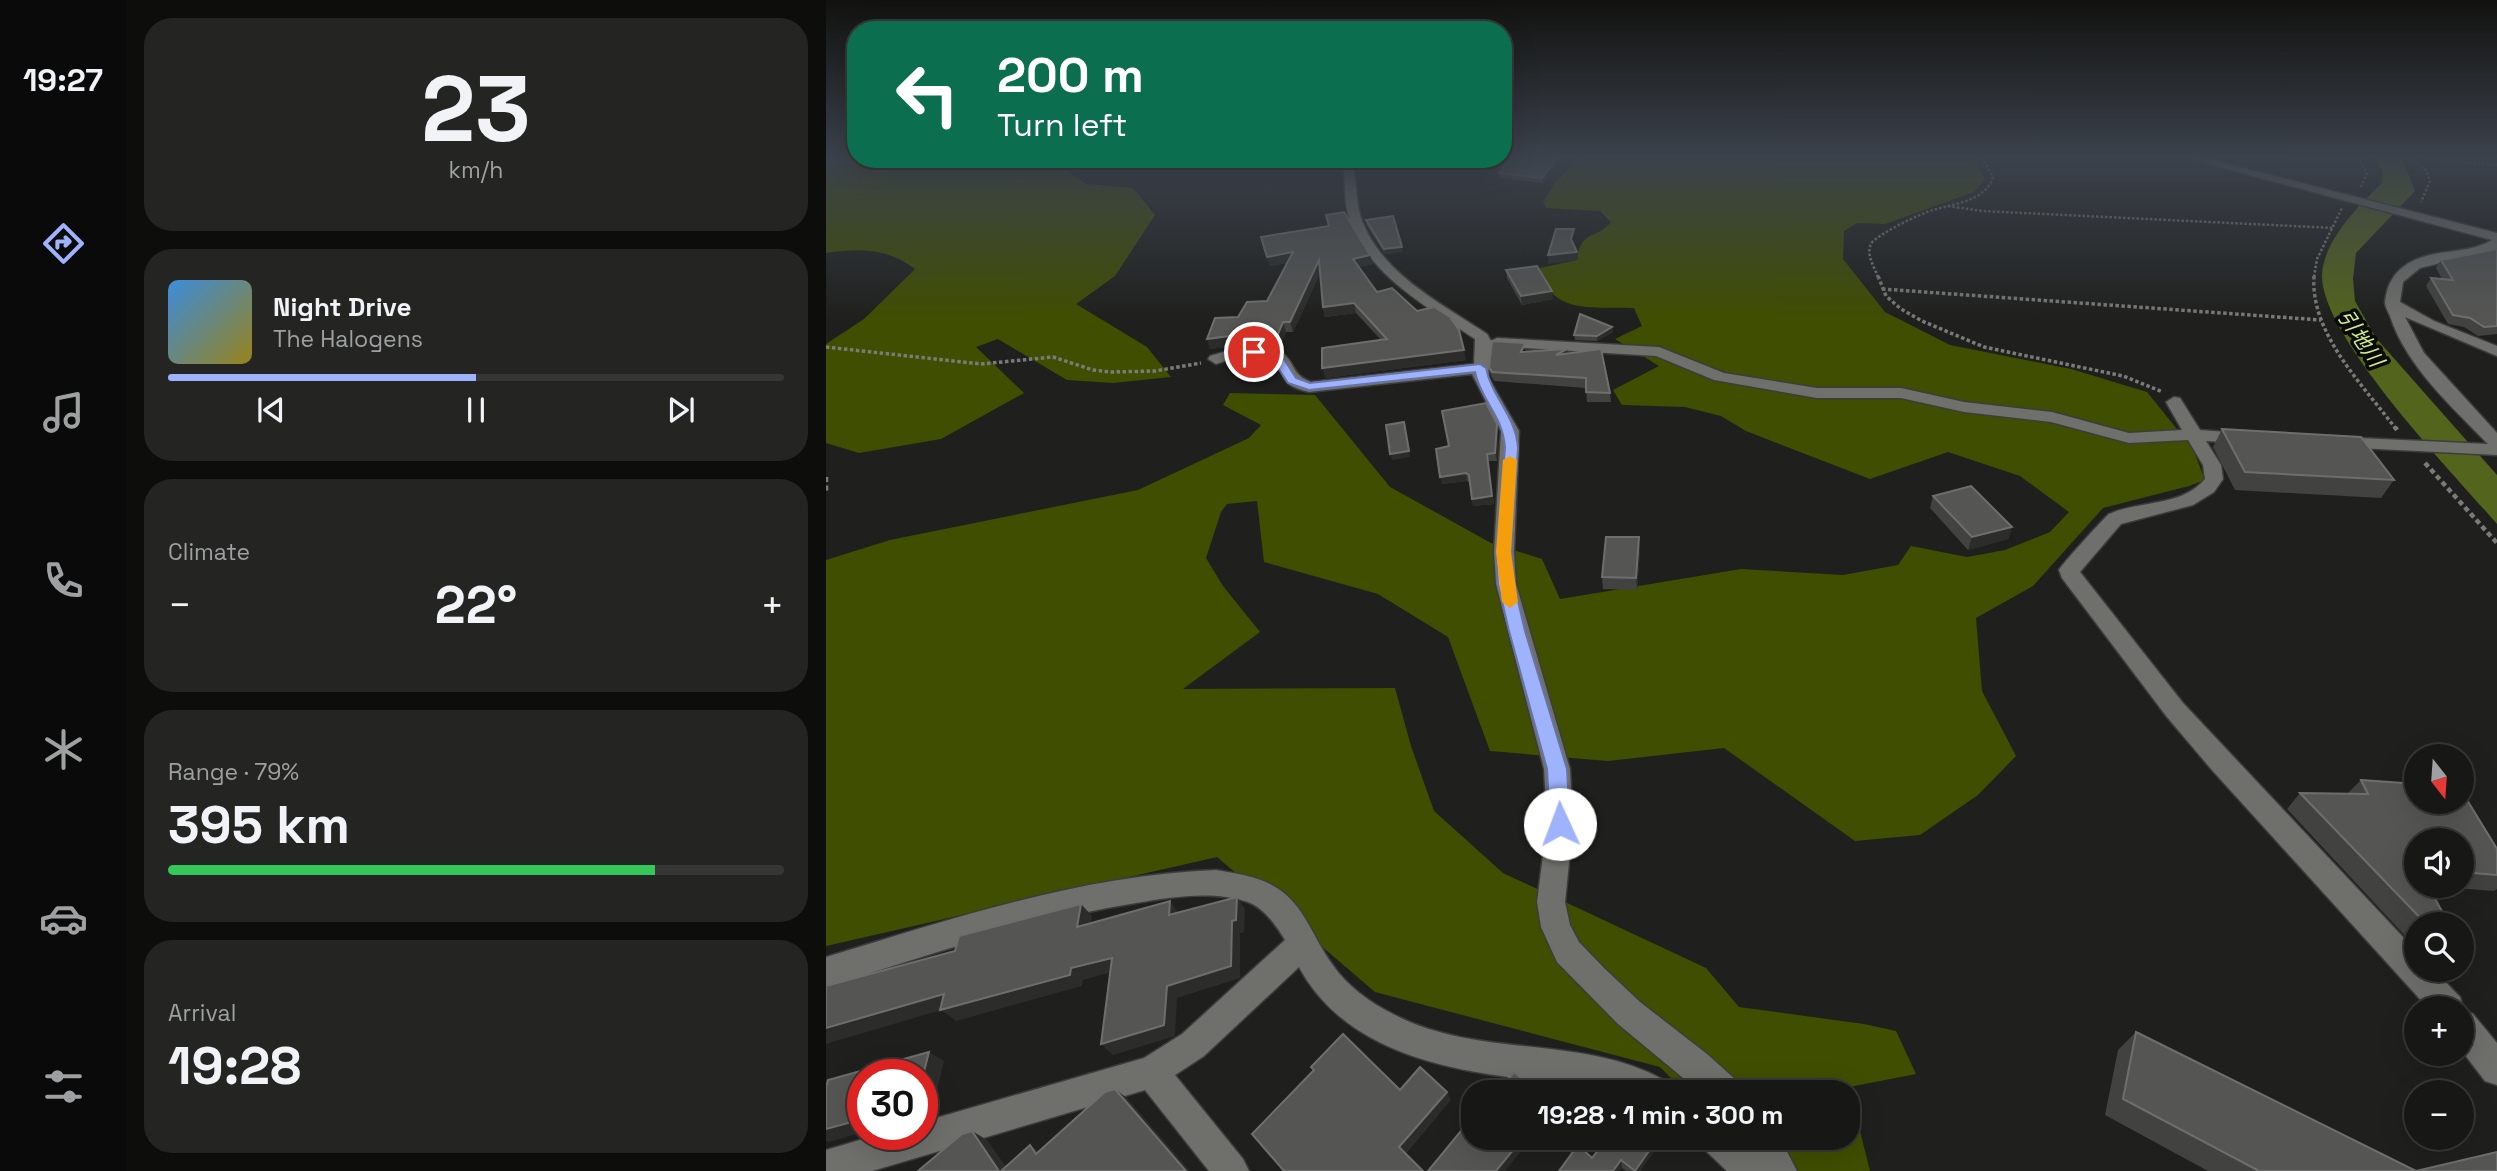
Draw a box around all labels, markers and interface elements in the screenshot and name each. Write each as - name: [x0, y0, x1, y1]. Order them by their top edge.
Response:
- text: 200 m: [997, 44, 1144, 106]
- icon: left: [882, 49, 973, 140]
- text: 23: [421, 51, 531, 168]
- text: 19:27: [23, 60, 103, 100]
- text: Turn left: [997, 105, 1127, 145]
- text: km/h: [449, 155, 503, 185]
- icon: directions: [39, 219, 88, 268]
- text: Night Drive: [273, 290, 411, 324]
- water label: 引地川: [2332, 304, 2391, 373]
- pin: [1224, 322, 1284, 382]
- text: The Halogens: [273, 324, 423, 354]
- icon: arrive: [1235, 333, 1273, 371]
- icon: music: [39, 388, 88, 437]
- icon: previous: [252, 391, 290, 429]
- icon: pause: [457, 391, 495, 429]
- icon: next: [662, 391, 700, 429]
- text: Climate: [168, 537, 250, 567]
- icon: phone: [39, 556, 88, 605]
- text: 22°: [435, 572, 517, 638]
- text: −: [168, 581, 192, 629]
- text: +: [760, 581, 784, 629]
- icon: climate: [39, 725, 88, 774]
- north arrow: [2404, 744, 2474, 814]
- map controls: [2404, 744, 2474, 1150]
- text: Range · 79%: [168, 757, 299, 787]
- position arrow: [1523, 787, 1597, 861]
- text: 395 km: [168, 792, 350, 858]
- button: sound: [2404, 828, 2474, 898]
- icon: car: [39, 894, 88, 943]
- button: search: [2404, 912, 2474, 982]
- button: +: [2404, 996, 2474, 1066]
- text: Arrival: [168, 998, 236, 1028]
- text: 19:28: [168, 1033, 301, 1099]
- speed limit sign: 30: [847, 1059, 938, 1150]
- icon: filters: [39, 1062, 88, 1111]
- button: −: [2404, 1080, 2474, 1150]
- text: 19:28 · 1 min · 300 m: [1537, 1098, 1784, 1132]

